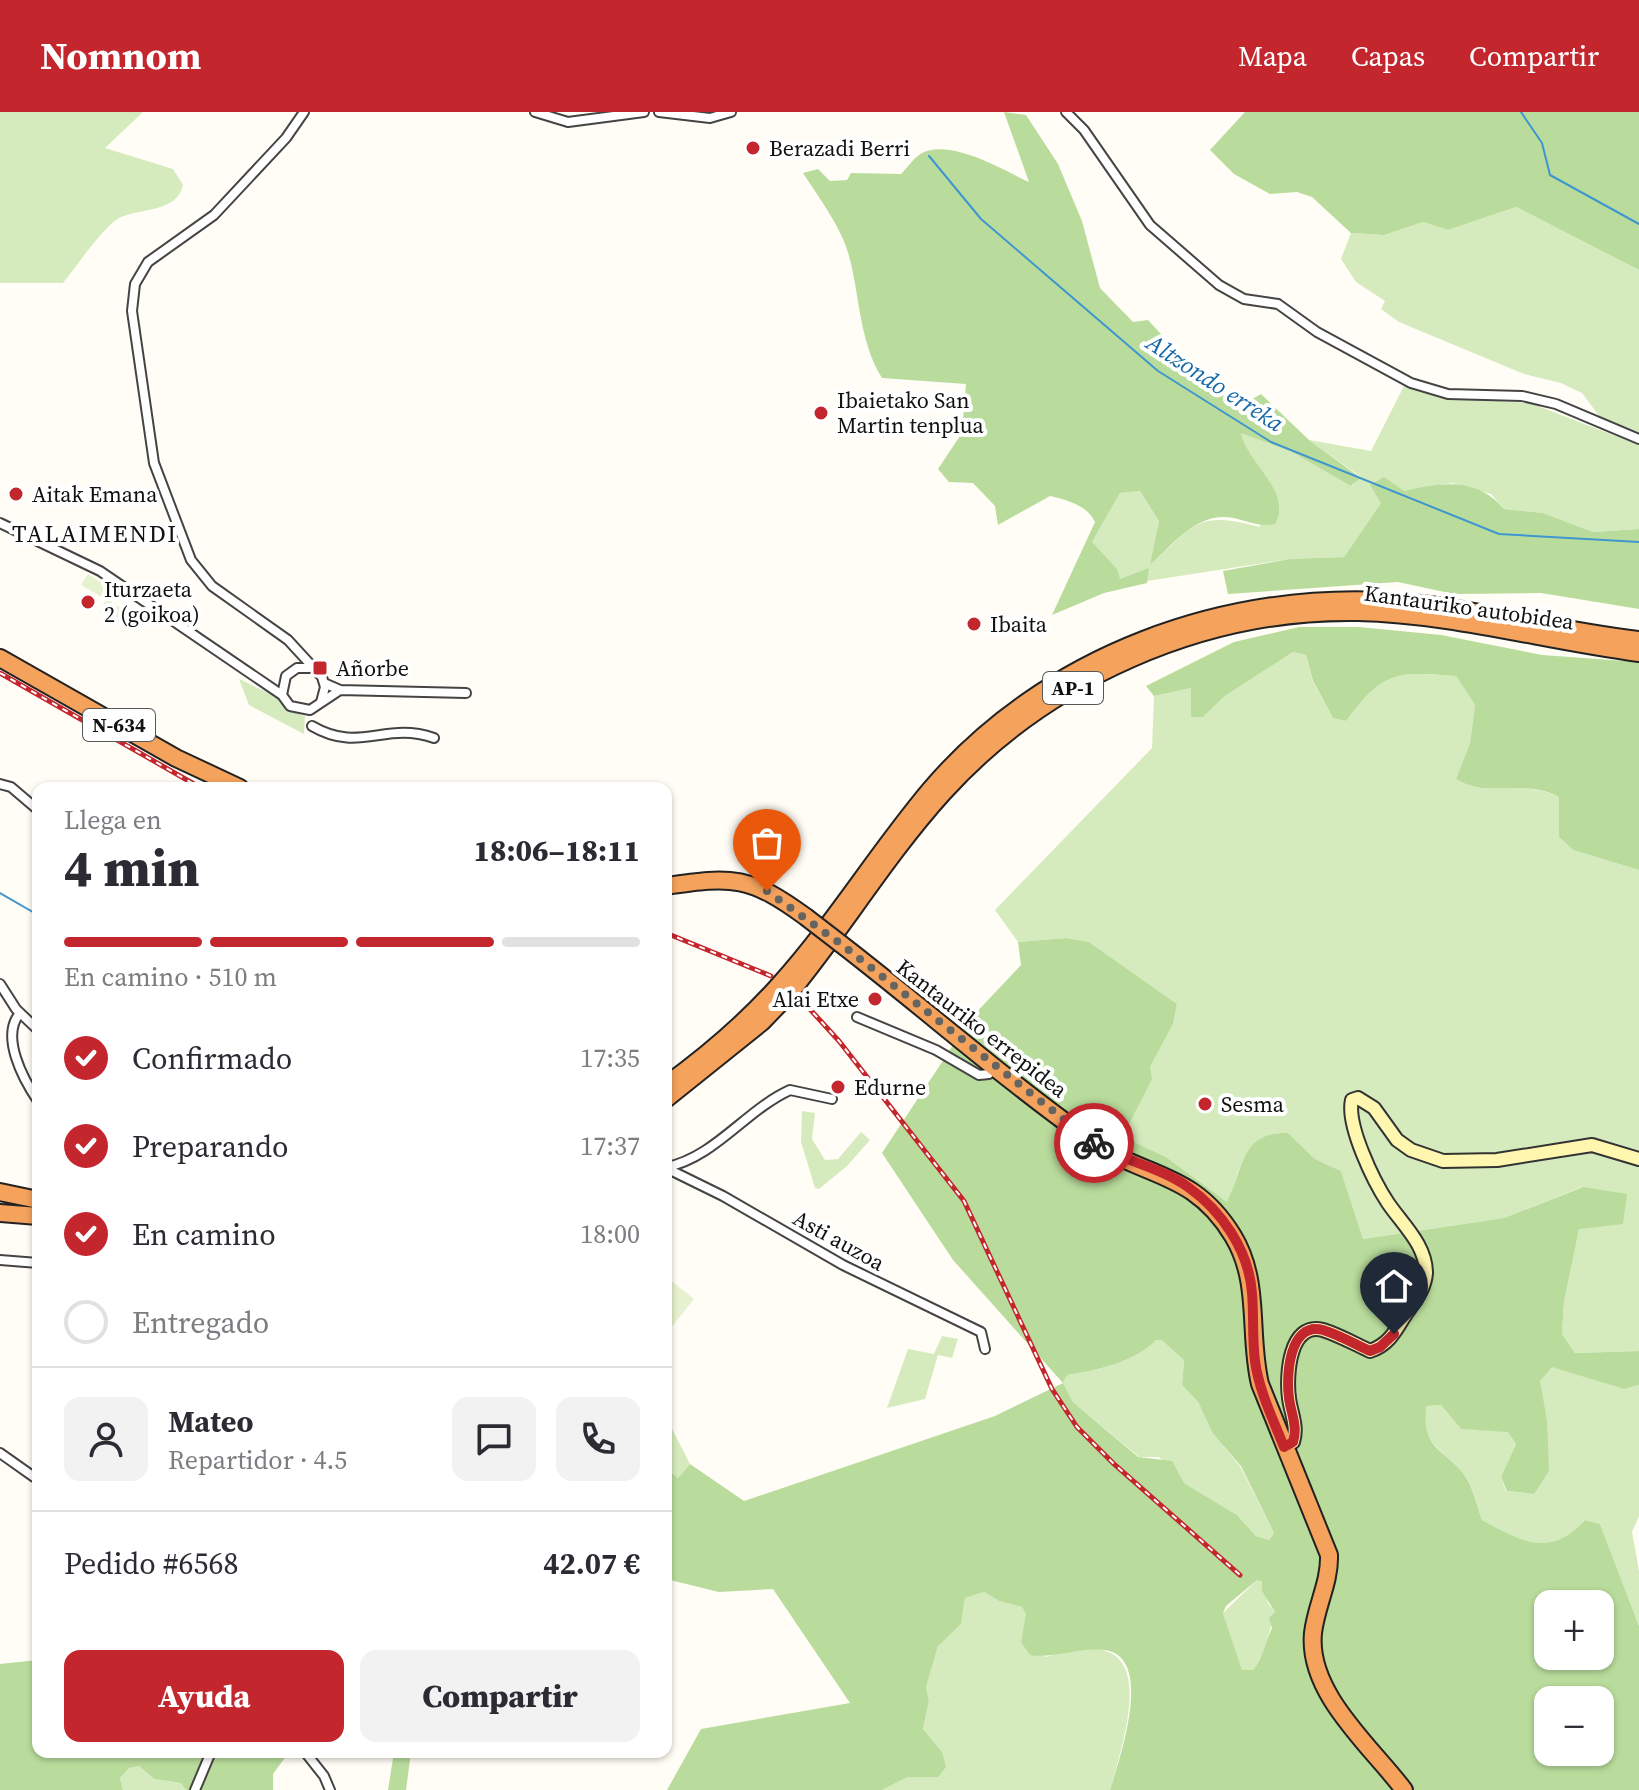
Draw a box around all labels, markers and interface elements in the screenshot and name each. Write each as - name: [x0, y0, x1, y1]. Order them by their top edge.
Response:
- text: Nomnom: [40, 30, 201, 82]
- text: Mapa: [1238, 37, 1307, 75]
- text: Capas: [1351, 37, 1425, 75]
- text: Compartir: [1469, 37, 1599, 75]
- place label: Berazadi Berri: [769, 133, 910, 163]
- marker: Berazadi Berri: [744, 139, 762, 157]
- water label: Altzondo erreka: [1138, 325, 1291, 440]
- place label: Ibaietako San Martin tenplua: [837, 385, 985, 440]
- marker: Ibaietako San Martin tenplua: [812, 404, 830, 422]
- place label: Aitak Emana: [32, 479, 158, 509]
- marker: Aitak Emana: [7, 485, 25, 503]
- district label: TALAIMENDI: [12, 517, 178, 550]
- place label: Iturzaeta 2 (goikoa): [104, 574, 200, 629]
- street label: Kantauriko autobidea: [1362, 577, 1577, 637]
- marker: Iturzaeta 2 (goikoa): [79, 593, 97, 611]
- place label: Ibaita: [990, 609, 1048, 639]
- marker: Ibaita: [965, 615, 983, 633]
- place label: Añorbe: [336, 653, 409, 683]
- marker: Añorbe: [311, 659, 329, 677]
- road number: AP-1: [1043, 672, 1103, 704]
- road number: N-634: [83, 709, 155, 741]
- text: Llega en: [64, 802, 162, 838]
- pin: [733, 809, 801, 891]
- icon: bag: [745, 821, 789, 865]
- text: 18:06–18:11: [473, 830, 640, 871]
- text: 4 min: [64, 832, 200, 903]
- street label: Kantauriko errepidea: [890, 952, 1074, 1105]
- text: En camino · 510 m: [64, 959, 277, 995]
- place label: Alai Etxe: [772, 984, 859, 1014]
- marker: Alai Etxe: [866, 990, 884, 1008]
- icon: check: [64, 1036, 108, 1080]
- text: Confirmado: [132, 1038, 292, 1079]
- text: 17:35: [580, 1040, 640, 1076]
- place label: Edurne: [854, 1072, 926, 1102]
- marker: Edurne: [829, 1078, 847, 1096]
- place label: Sesma: [1221, 1089, 1285, 1119]
- marker: Sesma: [1196, 1095, 1214, 1113]
- courier: [1054, 1103, 1134, 1183]
- icon: bike: [1072, 1121, 1116, 1165]
- icon: check: [64, 1124, 108, 1168]
- text: Preparando: [132, 1126, 289, 1167]
- text: 17:37: [580, 1128, 640, 1164]
- street label: Asti auzoa: [788, 1203, 891, 1278]
- icon: check: [64, 1212, 108, 1256]
- text: En camino: [132, 1214, 276, 1255]
- text: 18:00: [580, 1216, 640, 1252]
- pin: [1360, 1252, 1428, 1334]
- icon: home: [1372, 1264, 1416, 1308]
- text: Entregado: [132, 1302, 269, 1343]
- button: person: [64, 1397, 148, 1481]
- button: chat: [452, 1397, 536, 1481]
- button: phone: [556, 1397, 640, 1481]
- text: Mateo: [168, 1401, 253, 1442]
- text: Repartidor · 4.5: [168, 1442, 347, 1478]
- text: Pedido #6568: [64, 1543, 239, 1584]
- text: 42.07 €: [543, 1543, 640, 1584]
- map controls: [1534, 1590, 1614, 1766]
- button: +: [1534, 1590, 1614, 1670]
- button: Ayuda: [64, 1650, 344, 1742]
- button: Compartir: [360, 1650, 640, 1742]
- button: −: [1534, 1686, 1614, 1766]

